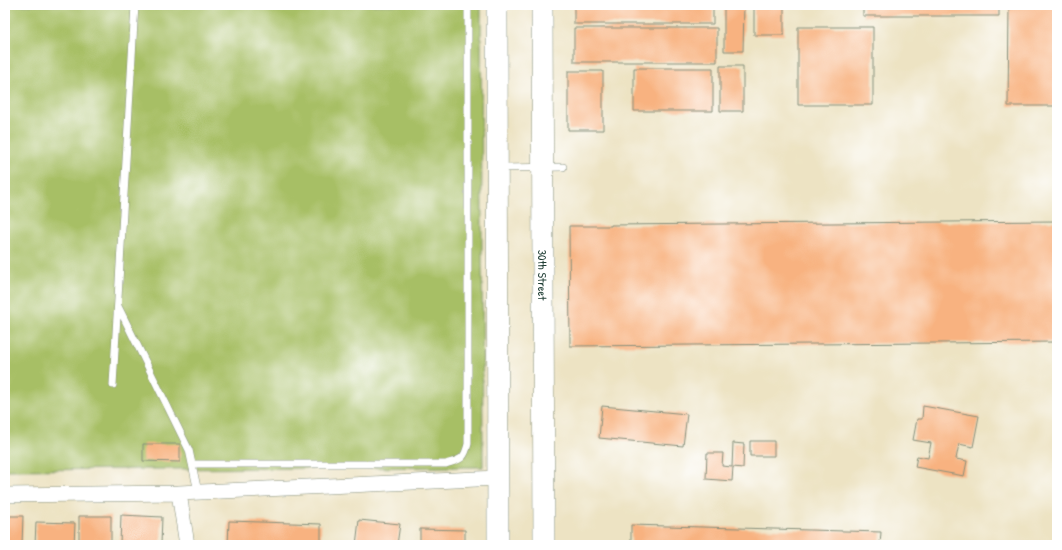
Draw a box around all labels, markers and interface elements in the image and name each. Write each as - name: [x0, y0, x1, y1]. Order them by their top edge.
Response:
- street label: 30th Street: [534, 250, 552, 301]

